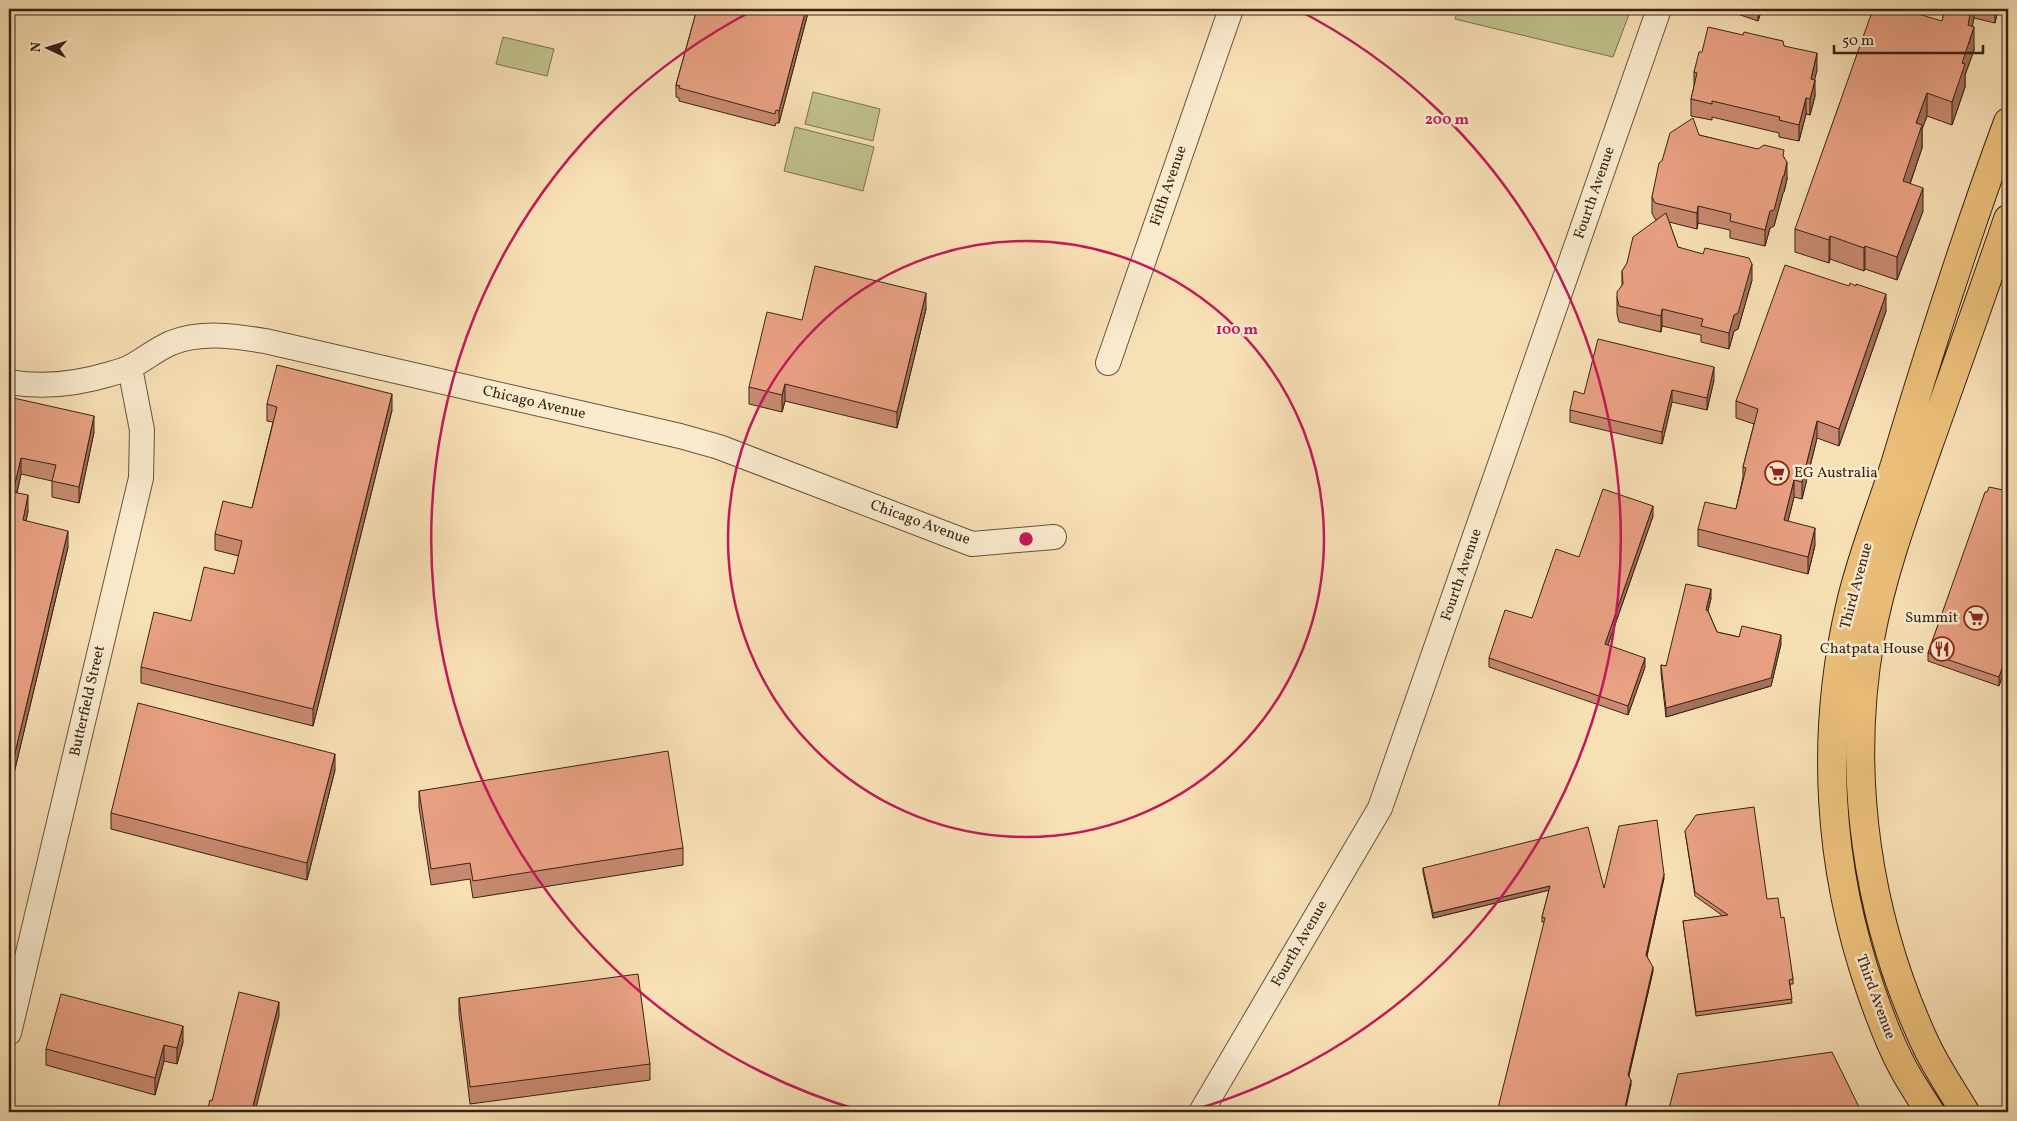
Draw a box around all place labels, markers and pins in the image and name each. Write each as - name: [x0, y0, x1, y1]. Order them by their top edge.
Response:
- supermarket icon: EG Australia: [1764, 460, 1790, 486]
- place label: EG Australia: [1794, 463, 1878, 484]
- centre of rings: [1017, 530, 1035, 548]
- supermarket icon: Summit: [1963, 605, 1989, 631]
- place label: Summit: [1905, 608, 1958, 629]
- restaurant icon: Chatpata House: [1929, 636, 1955, 662]
- place label: Chatpata House: [1820, 639, 1924, 660]

